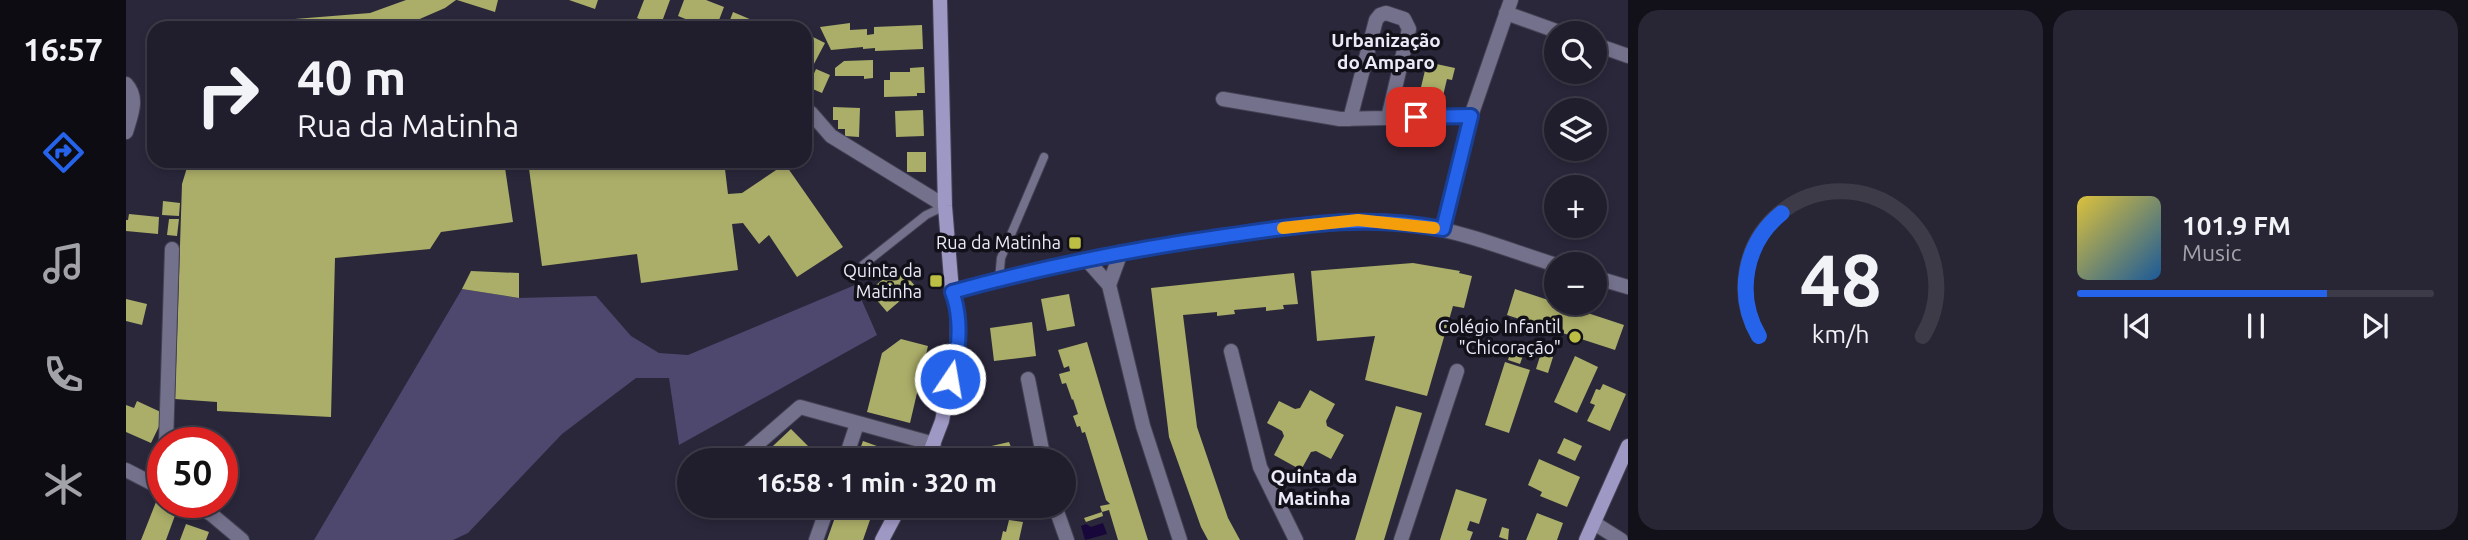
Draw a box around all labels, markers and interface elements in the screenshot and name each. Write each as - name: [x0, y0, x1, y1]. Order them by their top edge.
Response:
- map controls: [1544, 21, 1607, 315]
- button: search: [1544, 21, 1607, 84]
- district label: Urbanização do Amparo: [1331, 29, 1441, 73]
- text: 16:57: [23, 31, 103, 67]
- icon: right: [182, 49, 273, 140]
- text: 40 m: [297, 49, 406, 104]
- pin: [1386, 87, 1446, 147]
- icon: arrive: [1397, 98, 1435, 136]
- button: layers: [1544, 98, 1607, 161]
- text: Rua da Matinha: [297, 107, 519, 143]
- icon: directions: [39, 128, 88, 177]
- button: +: [1544, 175, 1607, 238]
- text: 101.9 FM: [2182, 211, 2291, 240]
- place label: Rua da Matinha: [936, 232, 1061, 252]
- marker: Rua da Matinha: [1067, 235, 1083, 251]
- text: 48: [1799, 238, 1882, 320]
- icon: music: [39, 239, 88, 288]
- text: Music: [2182, 240, 2241, 265]
- button: −: [1544, 252, 1607, 315]
- place label: Quinta da Matinha: [843, 260, 922, 301]
- marker: Quinta da Matinha: [928, 273, 944, 289]
- icon: previous: [2118, 307, 2156, 345]
- icon: pause: [2237, 307, 2275, 345]
- icon: next: [2356, 307, 2394, 345]
- place label: Colégio Infantil "Chicoração": [1438, 316, 1561, 357]
- text: km/h: [1812, 320, 1869, 348]
- marker: Colégio Infantil "Chicoração": [1567, 329, 1583, 345]
- position arrow: [913, 342, 987, 416]
- icon: phone: [39, 350, 88, 399]
- speed limit sign: 50: [147, 427, 238, 518]
- icon: climate: [39, 460, 88, 509]
- district label: Quinta da Matinha: [1271, 465, 1357, 509]
- text: 16:58 · 1 min · 320 m: [756, 468, 997, 497]

